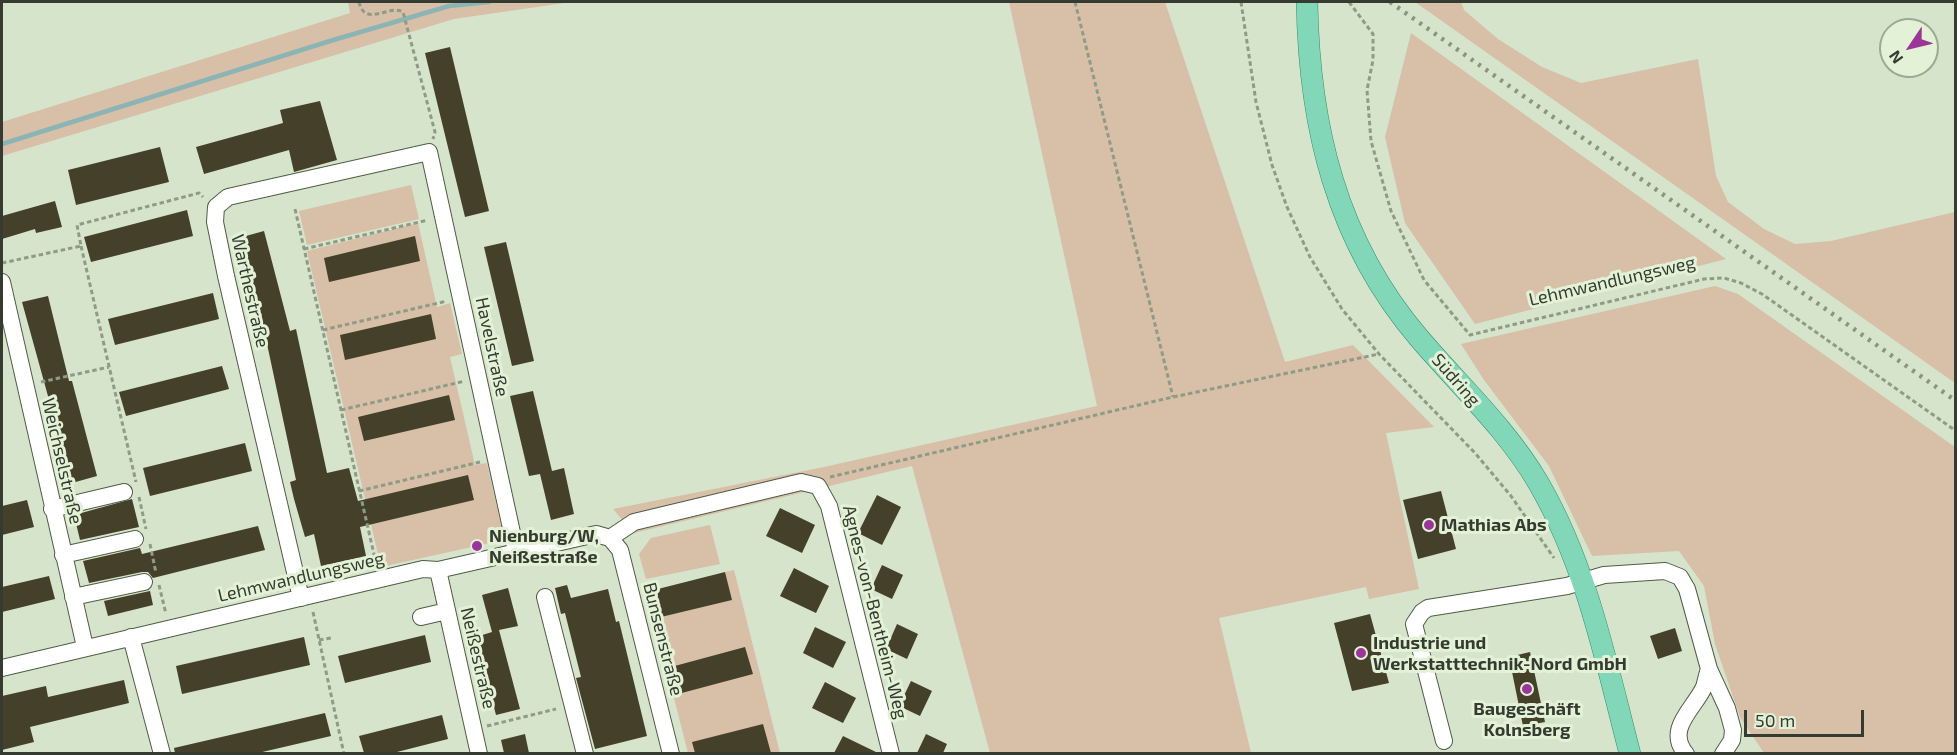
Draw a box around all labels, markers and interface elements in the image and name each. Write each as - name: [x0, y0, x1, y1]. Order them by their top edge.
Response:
- north arrow: [1879, 18, 1939, 78]
- text: N: [1884, 47, 1907, 68]
- street label: Warthestraße: [226, 232, 274, 350]
- street label: Lehmwandlungsweg: [1527, 251, 1697, 311]
- street label: Havelstraße: [471, 295, 513, 399]
- street label: Südring: [1427, 349, 1485, 411]
- street label: Weichselstraße: [37, 396, 87, 526]
- street label: Agnes-von-Bentheim-Weg: [838, 503, 912, 721]
- place label: Mathias Abs: [1441, 514, 1547, 536]
- marker: Mathias Abs: [1422, 518, 1436, 532]
- place label: Nienburg/W, Neißestraße: [489, 525, 599, 568]
- marker: Nienburg/W, Neißestraße: [470, 539, 484, 553]
- street label: Lehmwandlungsweg: [216, 547, 386, 607]
- street label: Bunsenstraße: [638, 580, 688, 698]
- street label: Neißestraße: [456, 605, 500, 711]
- place label: Industrie und Werkstatttechnik-Nord GmbH: [1373, 632, 1627, 674]
- marker: Industrie und Werkstatttechnik-Nord GmbH: [1354, 646, 1368, 660]
- marker: Baugeschäft Kolnsberg: [1520, 682, 1534, 696]
- place label: Baugeschäft Kolnsberg: [1473, 698, 1581, 740]
- scale bar: [1747, 698, 1867, 736]
- text: 50 m: [1755, 709, 1795, 731]

